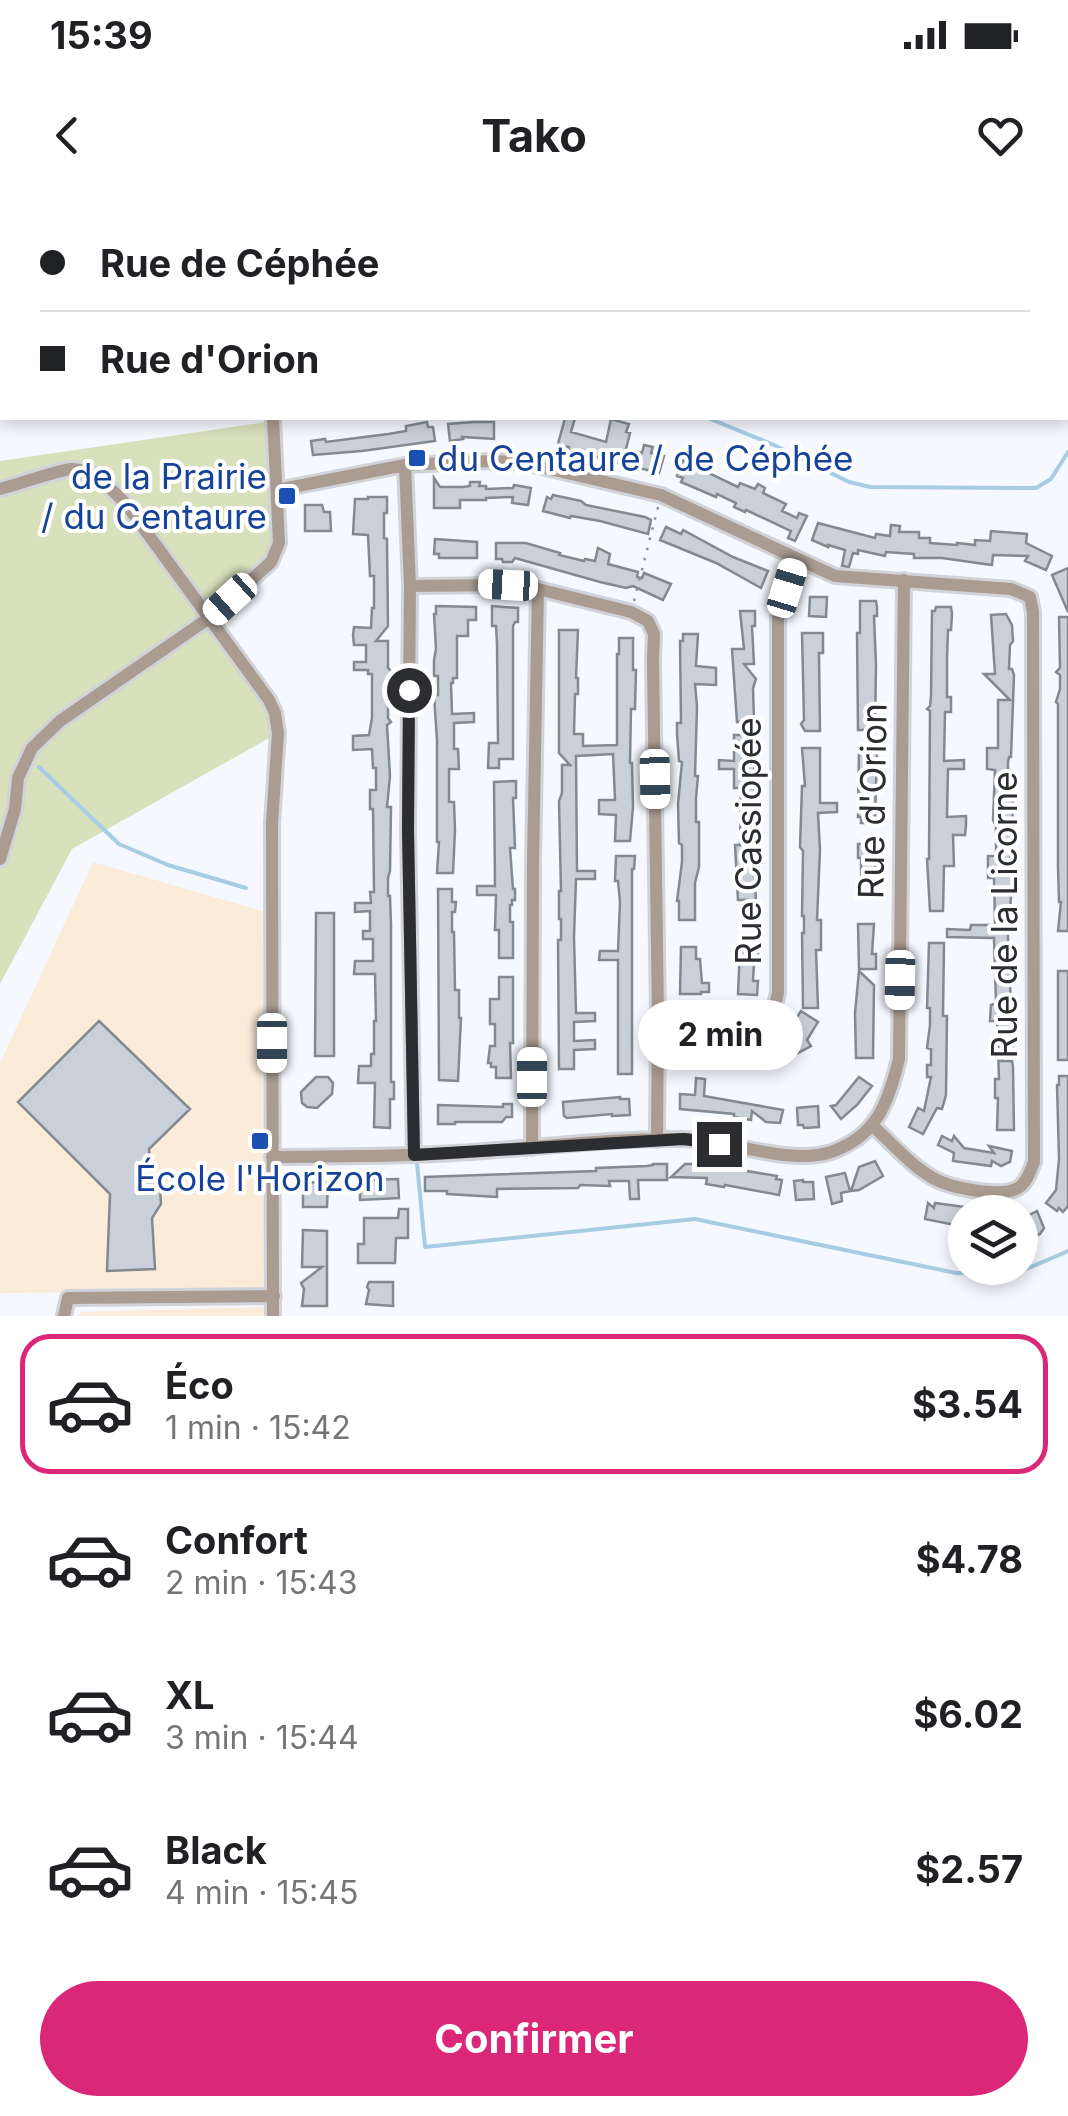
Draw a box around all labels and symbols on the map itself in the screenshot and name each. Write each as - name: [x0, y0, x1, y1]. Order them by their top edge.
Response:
- place label: du Centaure / de Céphée: [437, 437, 853, 479]
- marker: du Centaure / de Céphée: [406, 447, 428, 469]
- place label: de la Prairie / du Centaure: [41, 455, 267, 537]
- marker: de la Prairie / du Centaure: [276, 485, 298, 507]
- car: [764, 555, 810, 621]
- car: [198, 568, 262, 630]
- car: [477, 568, 539, 602]
- route start: [387, 668, 432, 713]
- street label: Rue d'Orion: [849, 703, 895, 899]
- street label: Rue Cassiopée: [727, 717, 769, 965]
- car: [639, 749, 671, 809]
- street label: Rue de la Licorne: [983, 771, 1025, 1059]
- car: [884, 950, 916, 1010]
- callout: 2 min: [636, 999, 802, 1069]
- car: [257, 1013, 287, 1073]
- car: [517, 1047, 547, 1107]
- route end: [697, 1122, 742, 1167]
- marker: École l'Horizon: [249, 1130, 271, 1152]
- place label: École l'Horizon: [135, 1157, 385, 1199]

